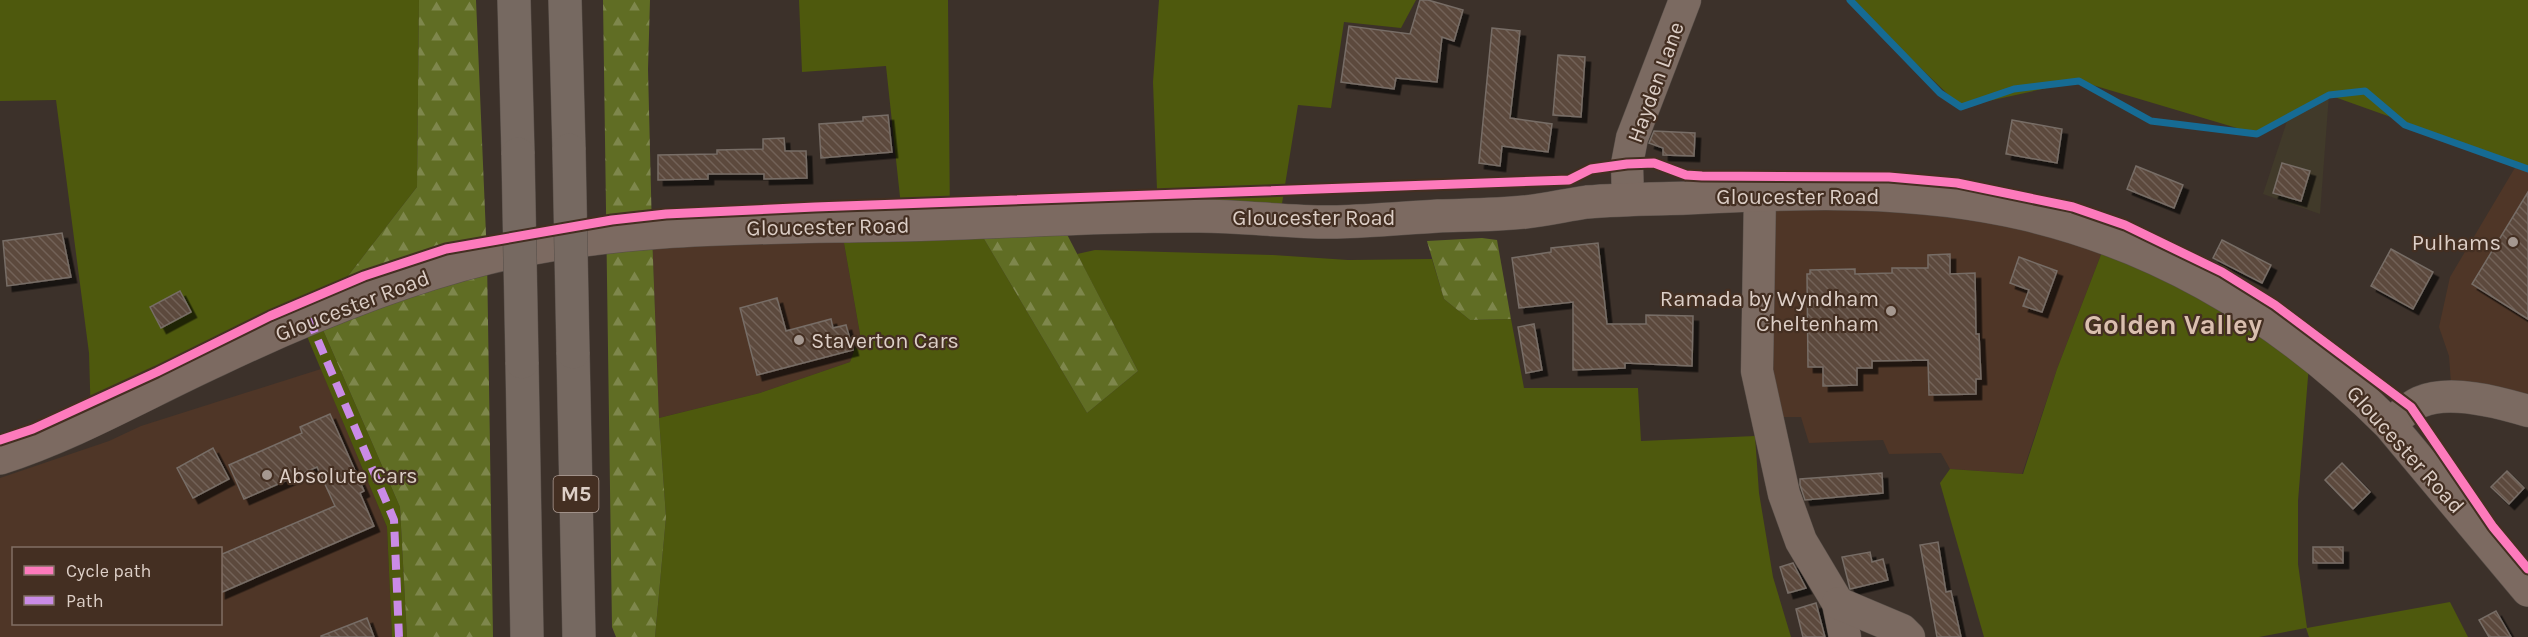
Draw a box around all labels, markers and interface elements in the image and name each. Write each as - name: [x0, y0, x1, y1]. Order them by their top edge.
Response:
- street label: Hayden Lane: [1622, 18, 1690, 146]
- street label: Gloucester Road: [1716, 184, 1880, 210]
- street label: Gloucester Road: [1232, 205, 1396, 231]
- street label: Gloucester Road: [746, 213, 910, 241]
- place label: Pulhams: [2412, 230, 2501, 256]
- marker: Pulhams: [2506, 235, 2520, 249]
- street label: Gloucester Road: [271, 265, 433, 347]
- place label: Ramada by Wyndham Cheltenham: [1660, 286, 1879, 337]
- marker: Ramada by Wyndham Cheltenham: [1884, 304, 1898, 318]
- district label: Golden Valley: [2084, 308, 2262, 341]
- place label: Staverton Cars: [811, 328, 959, 354]
- marker: Staverton Cars: [792, 333, 806, 347]
- street label: Gloucester Road: [2341, 380, 2470, 519]
- place label: Absolute Cars: [279, 463, 418, 489]
- marker: Absolute Cars: [260, 468, 274, 482]
- road number: M5: [554, 476, 598, 512]
- legend: [12, 547, 222, 625]
- text: Cycle path: [66, 560, 151, 582]
- text: Path: [66, 590, 104, 612]

